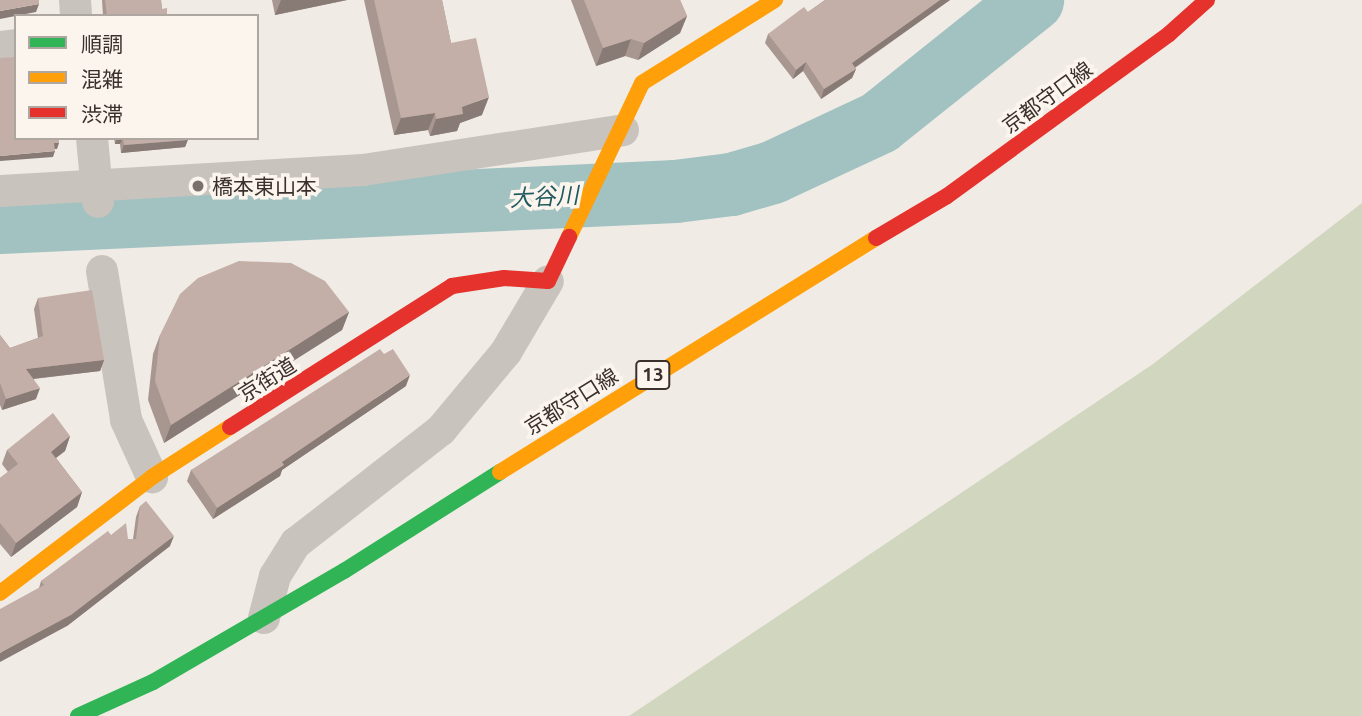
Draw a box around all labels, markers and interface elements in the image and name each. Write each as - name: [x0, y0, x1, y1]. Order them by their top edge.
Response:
- legend: [14, 14, 259, 140]
- text: 順調: [81, 32, 123, 56]
- street label: 京都守口線: [997, 56, 1097, 138]
- text: 混雑: [81, 67, 123, 91]
- text: 渋滞: [81, 102, 123, 126]
- place label: 橋本東山本: [212, 173, 317, 199]
- marker: 橋本東山本: [190, 178, 206, 194]
- water label: 大谷川: [509, 181, 579, 213]
- street label: 京街道: [234, 352, 300, 406]
- road number: 13: [634, 360, 672, 390]
- street label: 京都守口線: [520, 362, 622, 440]

